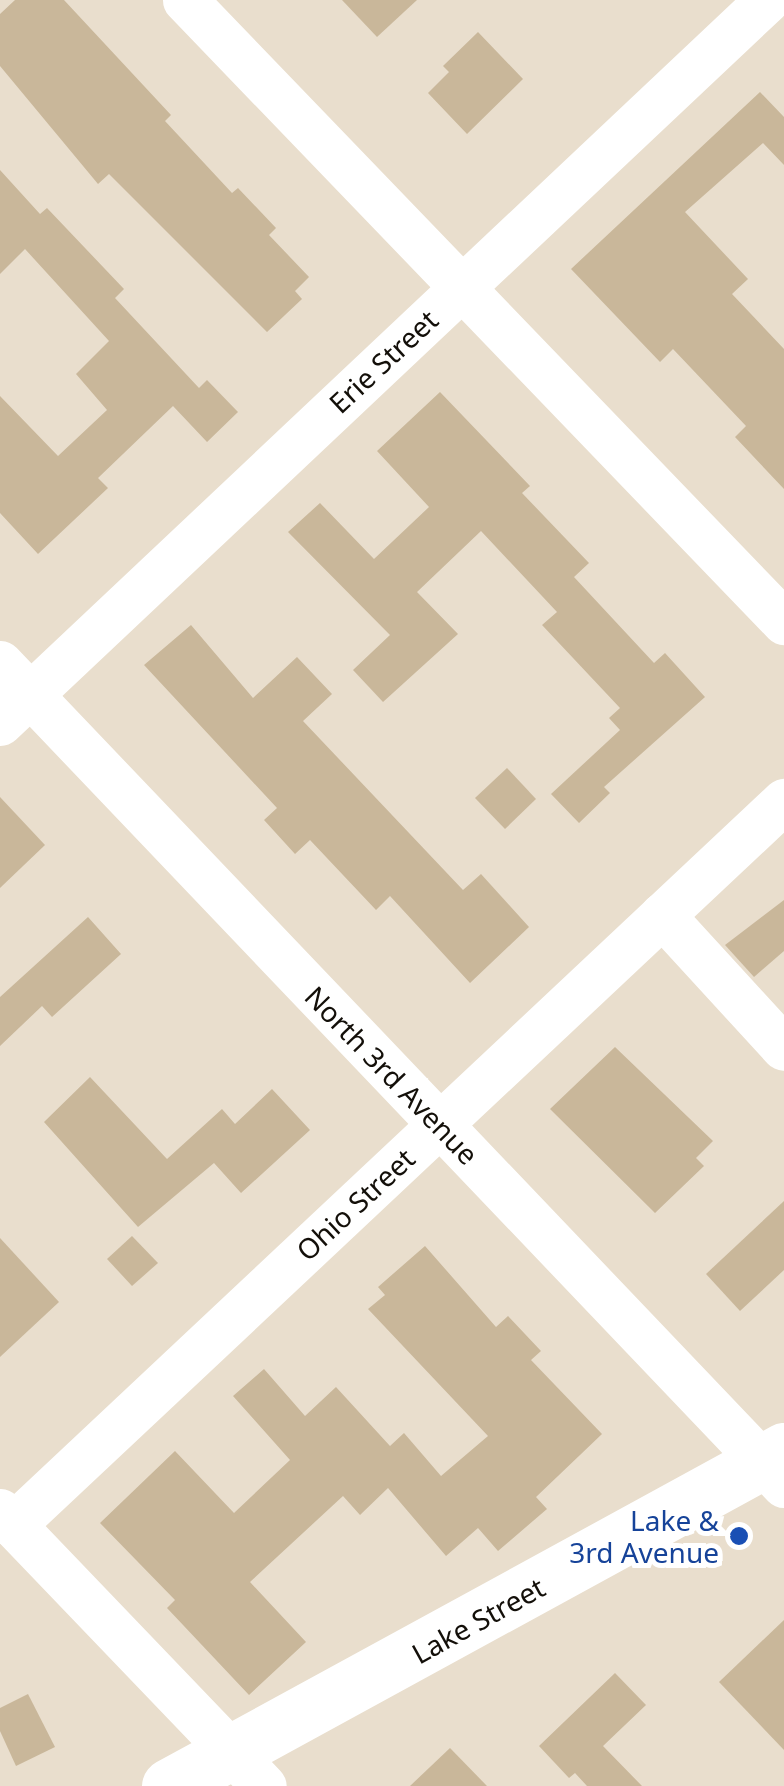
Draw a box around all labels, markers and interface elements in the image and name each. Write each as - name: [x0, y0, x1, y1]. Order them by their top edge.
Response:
- street label: Erie Street: [322, 302, 444, 420]
- street label: North 3rd Avenue: [299, 979, 485, 1171]
- street label: Ohio Street: [289, 1141, 421, 1267]
- place label: Lake & 3rd Avenue: [569, 1503, 719, 1569]
- marker: Lake & 3rd Avenue: [728, 1525, 750, 1547]
- street label: Lake Street: [406, 1570, 550, 1670]

